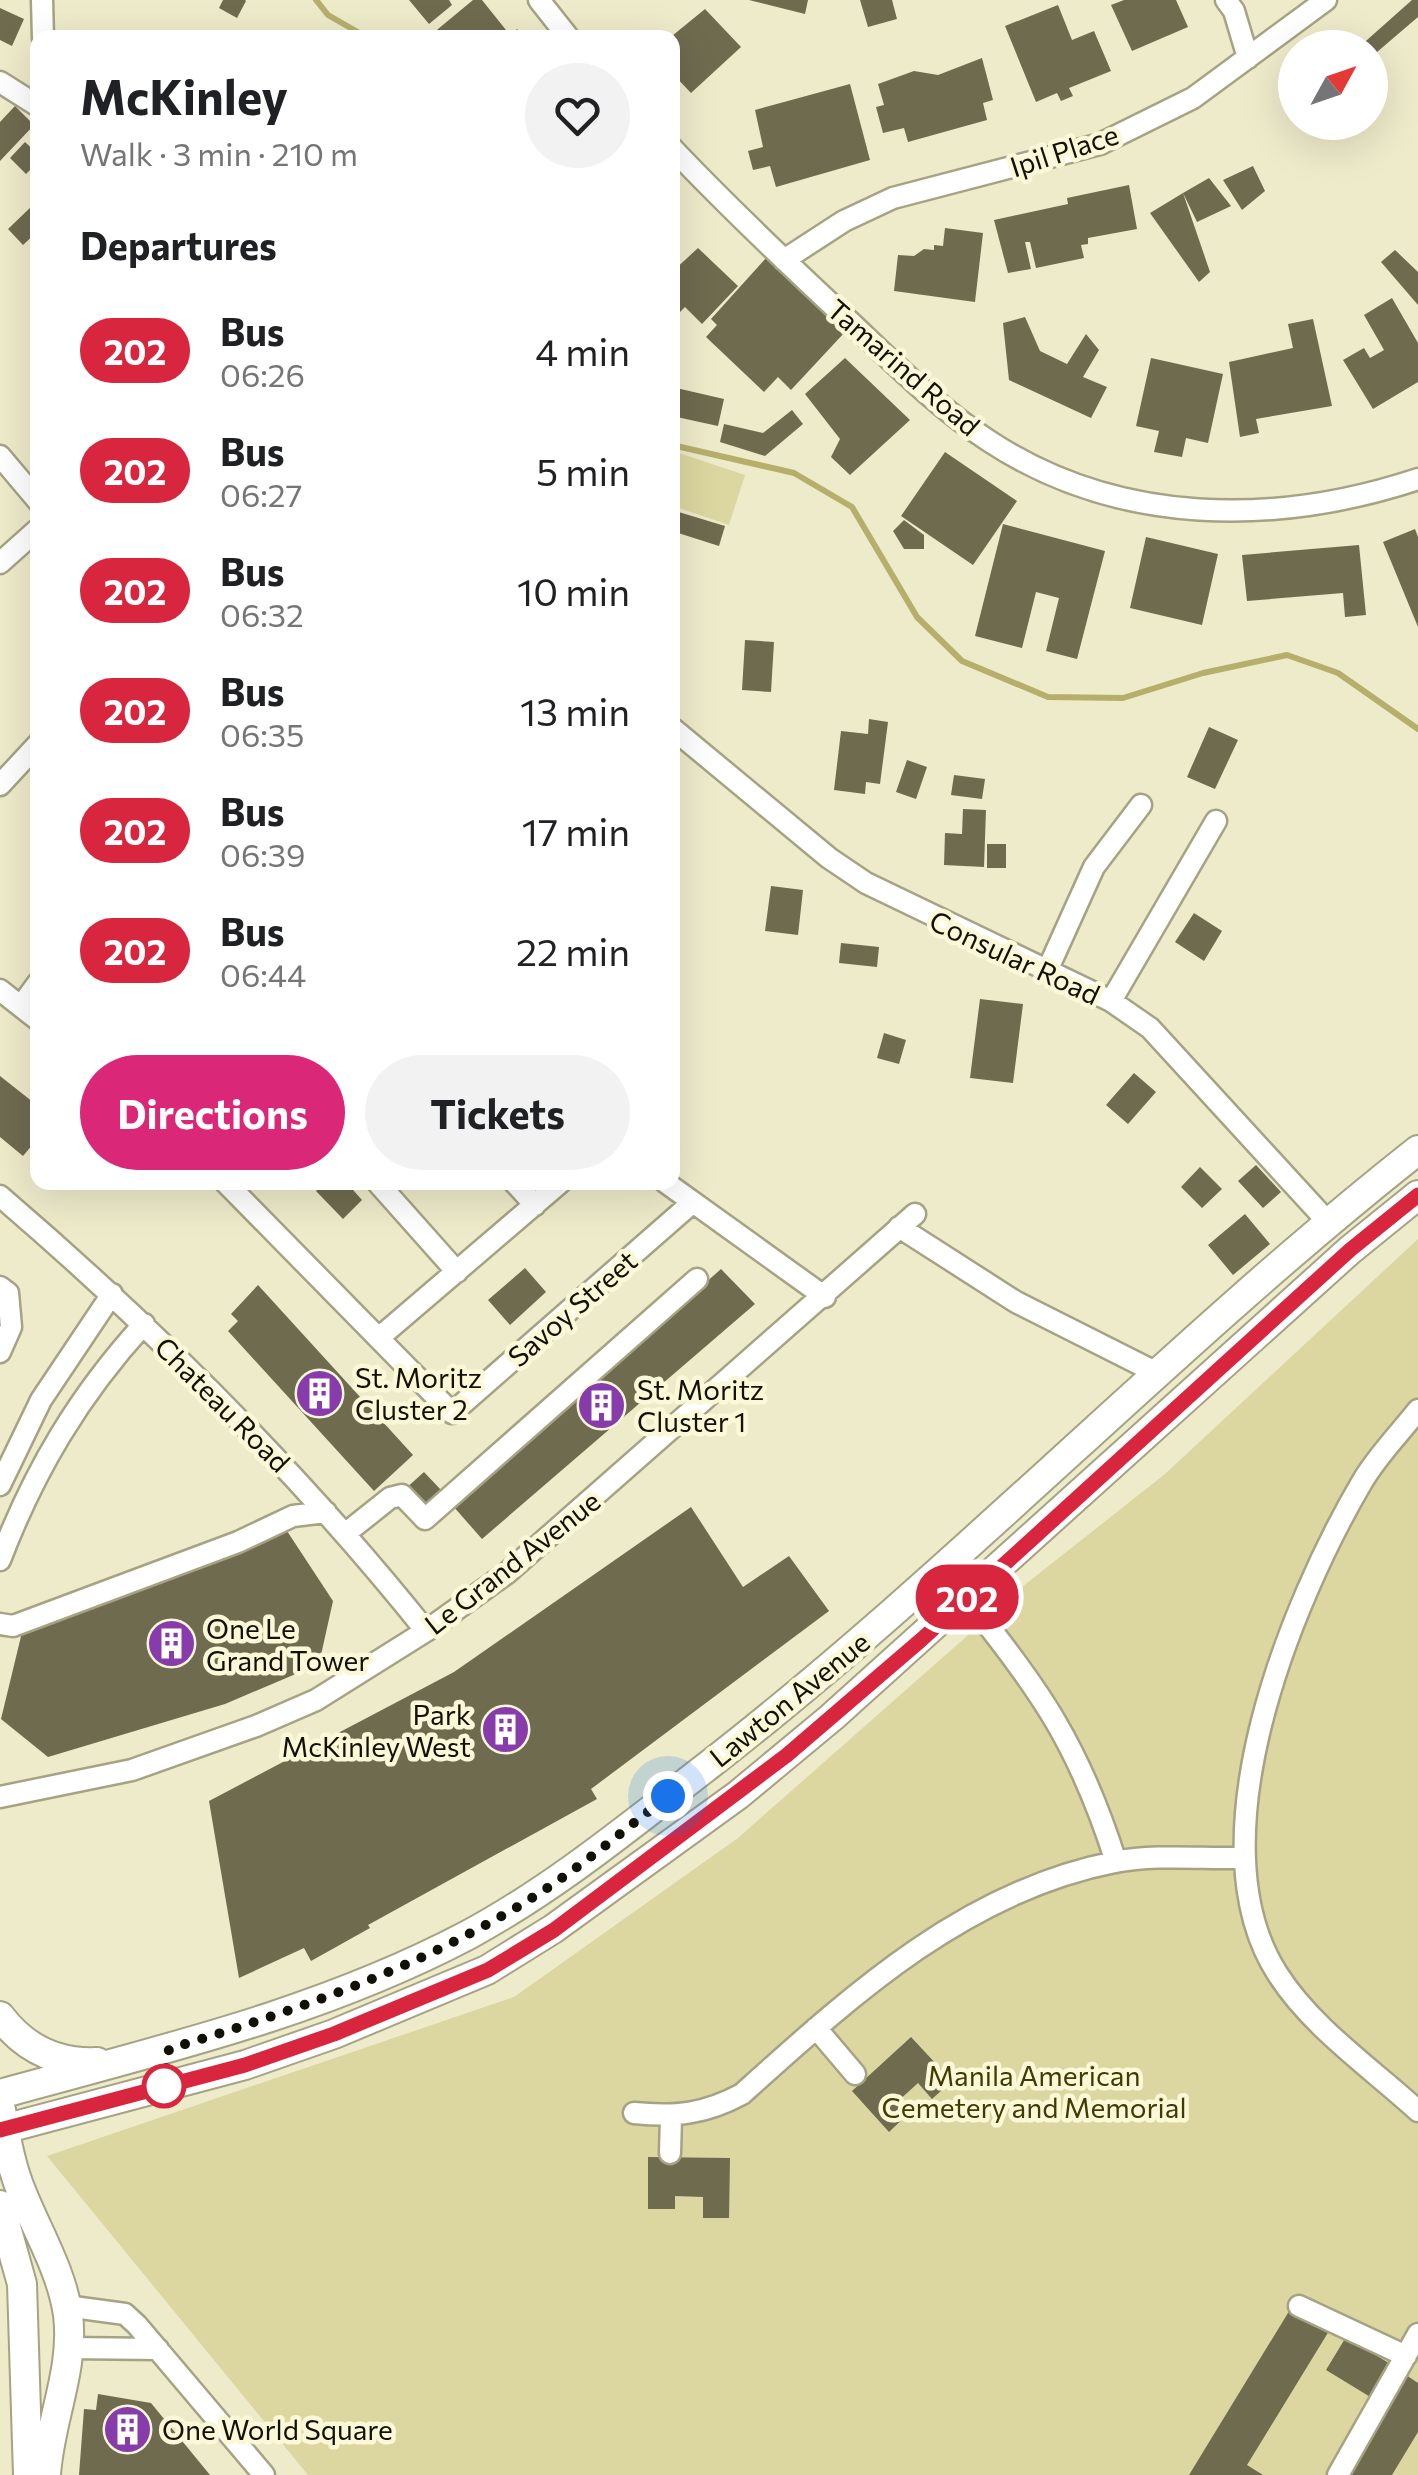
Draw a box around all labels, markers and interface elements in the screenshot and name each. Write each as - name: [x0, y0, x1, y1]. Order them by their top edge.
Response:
- north arrow: [1278, 30, 1388, 140]
- map controls: [1278, 30, 1388, 140]
- button: heart: [525, 63, 630, 168]
- text: McKinley: [80, 66, 288, 125]
- street label: Ipil Place: [1005, 117, 1123, 183]
- text: Walk · 3 min · 210 m: [80, 133, 358, 173]
- text: Departures: [80, 221, 277, 268]
- street label: Tamarind Road: [821, 292, 987, 442]
- text: Bus: [220, 307, 285, 354]
- text: 4 min: [535, 327, 630, 374]
- text: 202: [104, 329, 166, 372]
- text: 06:26: [220, 354, 305, 394]
- text: Bus: [220, 427, 285, 474]
- text: 5 min: [536, 447, 630, 494]
- text: 202: [104, 449, 166, 492]
- text: 06:27: [220, 474, 302, 514]
- text: Bus: [220, 547, 285, 594]
- text: 10 min: [517, 567, 630, 614]
- text: 202: [104, 569, 166, 612]
- text: 06:32: [220, 594, 304, 634]
- text: Bus: [220, 667, 285, 714]
- text: 13 min: [520, 687, 630, 734]
- text: 202: [104, 689, 166, 732]
- text: 06:35: [220, 714, 305, 754]
- text: Bus: [220, 787, 285, 834]
- text: 17 min: [522, 807, 630, 854]
- text: 202: [104, 809, 166, 852]
- text: 06:39: [220, 834, 306, 874]
- street label: Consular Road: [924, 903, 1106, 1011]
- text: Bus: [220, 907, 285, 954]
- text: 22 min: [516, 927, 630, 974]
- text: 202: [104, 929, 166, 972]
- text: 06:44: [220, 954, 306, 994]
- button: Directions: [80, 1055, 345, 1170]
- button: Tickets: [365, 1055, 630, 1170]
- street label: Savoy Street: [501, 1243, 643, 1373]
- street label: Chateau Road: [148, 1329, 298, 1479]
- place label: St. Moritz Cluster 2: [355, 1360, 482, 1426]
- building icon: St. Moritz Cluster 2: [294, 1367, 346, 1419]
- place label: St. Moritz Cluster 1: [637, 1372, 764, 1438]
- building icon: St. Moritz Cluster 1: [576, 1379, 628, 1431]
- street label: Le Grand Avenue: [418, 1483, 606, 1641]
- line badge: 202: [910, 1564, 1024, 1630]
- text: 202: [936, 1576, 998, 1619]
- place label: One Le Grand Tower: [206, 1611, 370, 1677]
- building icon: One Le Grand Tower: [145, 1618, 197, 1670]
- street label: Lawton Avenue: [702, 1624, 876, 1774]
- place label: Park McKinley West: [282, 1697, 471, 1763]
- building icon: Park McKinley West: [480, 1704, 532, 1756]
- your location: [643, 1771, 693, 1821]
- park label: Manila American Cemetery and Memorial: [881, 2058, 1187, 2124]
- unlabelled marker: [143, 2065, 185, 2107]
- building icon: One World Square: [101, 2403, 153, 2455]
- place label: One World Square: [162, 2412, 393, 2446]

